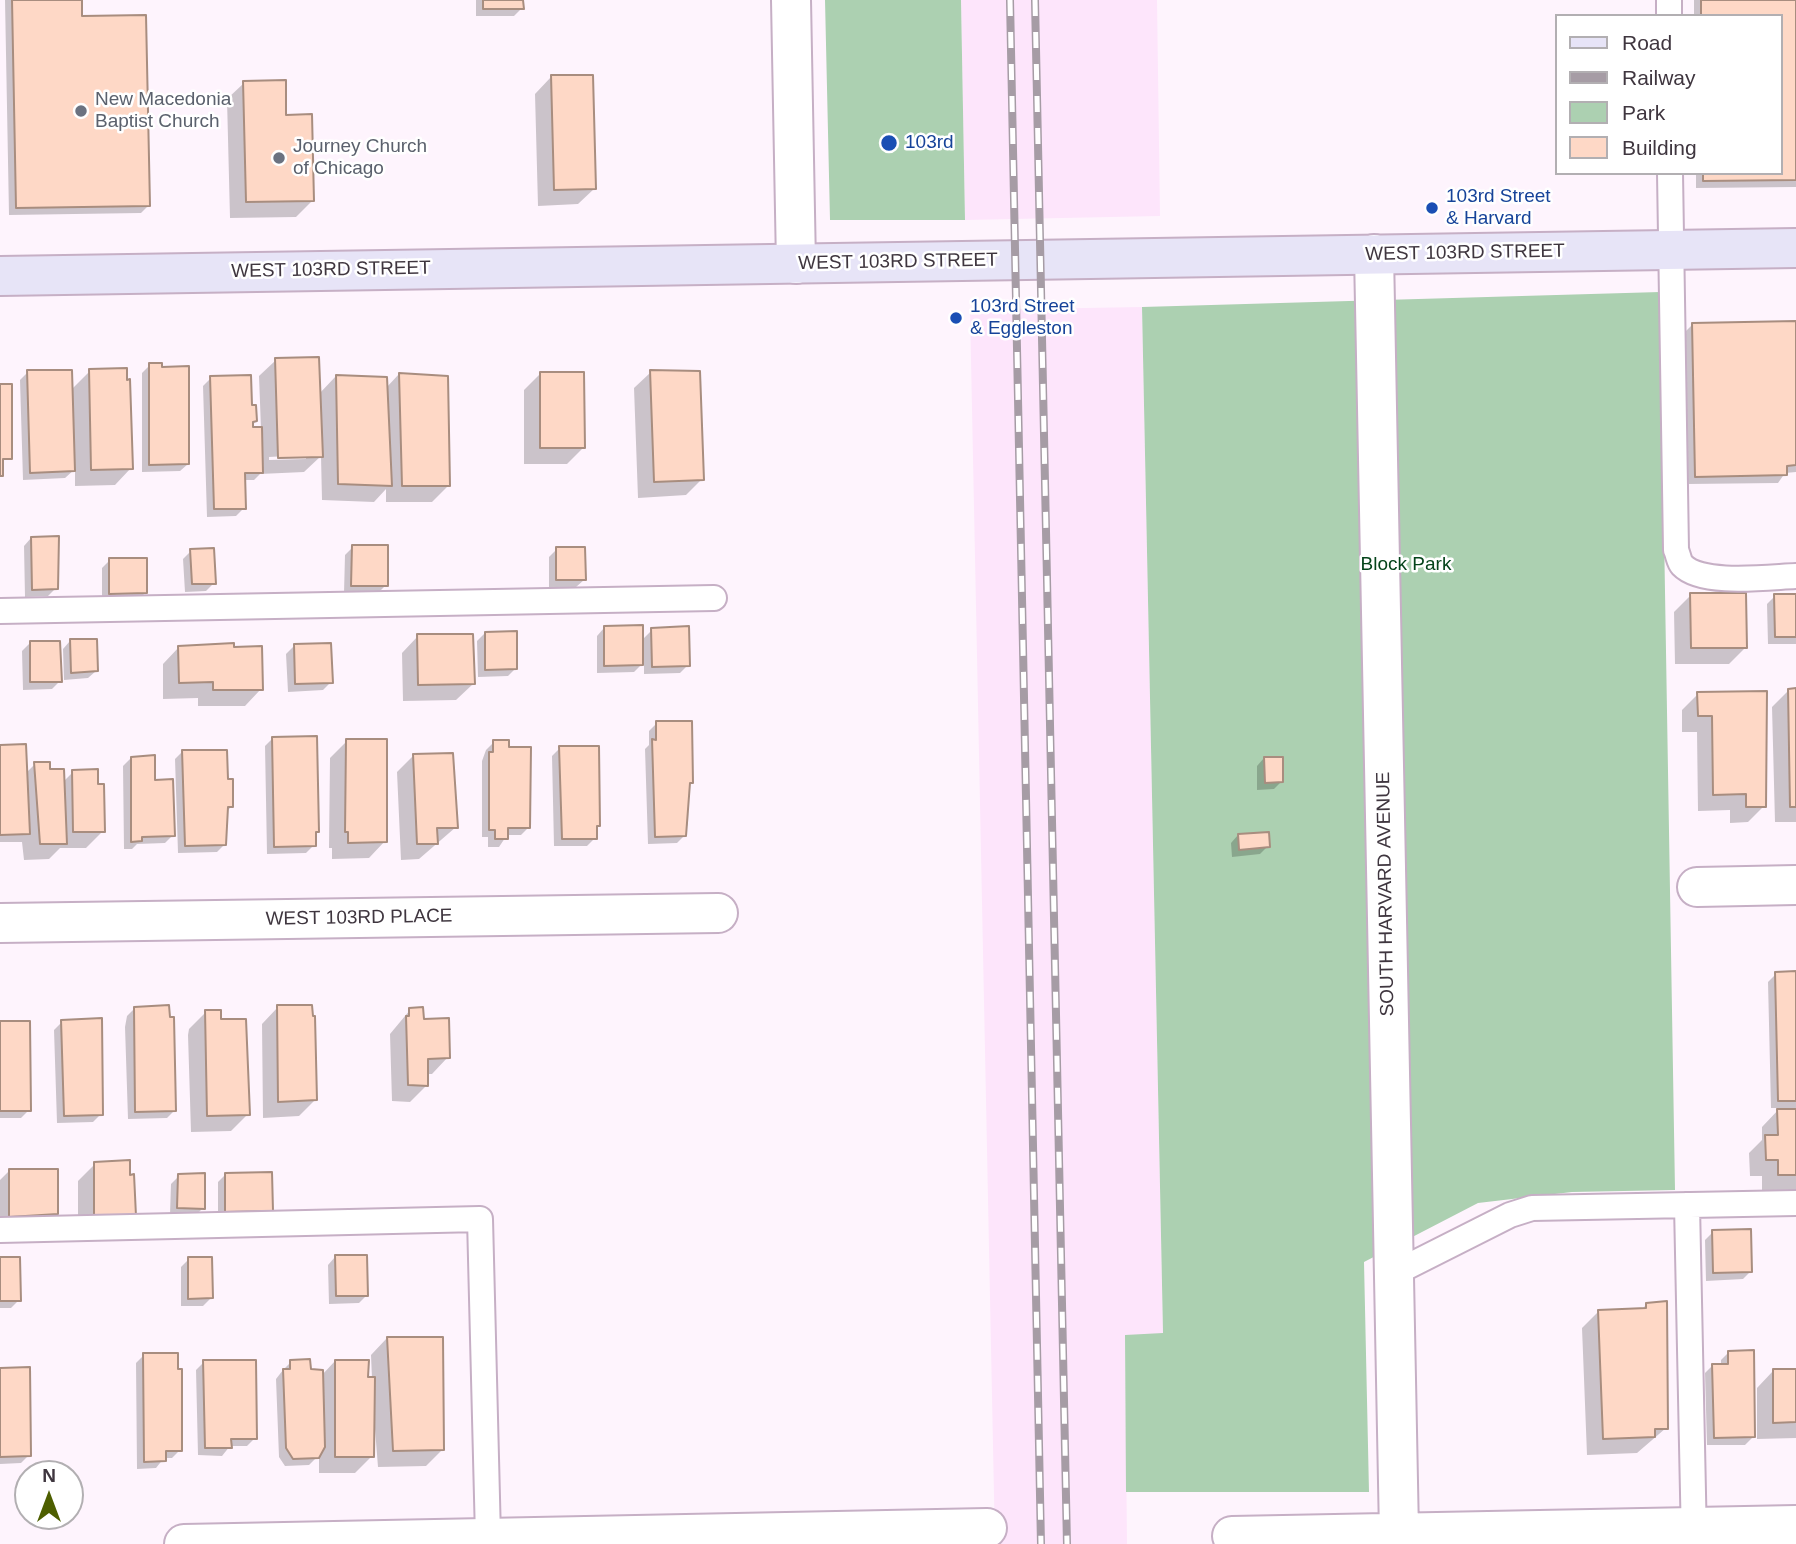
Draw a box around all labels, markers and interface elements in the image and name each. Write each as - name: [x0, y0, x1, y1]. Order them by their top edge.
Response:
- legend: [1554, 14, 1782, 175]
- text: Road: [1622, 31, 1672, 54]
- text: Railway: [1622, 66, 1696, 89]
- place label: New Macedonia Baptist Church: [95, 89, 231, 133]
- text: Park: [1622, 101, 1665, 124]
- marker: New Macedonia Baptist Church: [73, 103, 89, 119]
- place label: 103rd: [905, 132, 954, 154]
- marker: 103rd: [879, 133, 899, 153]
- place label: Journey Church of Chicago: [293, 136, 427, 180]
- text: Building: [1622, 136, 1697, 159]
- marker: Journey Church of Chicago: [271, 150, 287, 166]
- place label: 103rd Street & Harvard: [1446, 186, 1551, 230]
- marker: 103rd Street & Harvard: [1424, 200, 1440, 216]
- street label: WEST 103RD STREET: [1365, 240, 1565, 266]
- street label: WEST 103RD STREET: [798, 249, 998, 275]
- street label: WEST 103RD STREET: [231, 257, 431, 283]
- place label: 103rd Street & Eggleston: [970, 296, 1075, 340]
- marker: 103rd Street & Eggleston: [948, 310, 964, 326]
- park label: Block Park: [1361, 554, 1451, 576]
- street label: SOUTH HARVARD AVENUE: [1372, 771, 1400, 1017]
- street label: WEST 103RD PLACE: [265, 905, 453, 931]
- north arrow: [14, 1460, 84, 1530]
- text: N: [42, 1465, 56, 1486]

